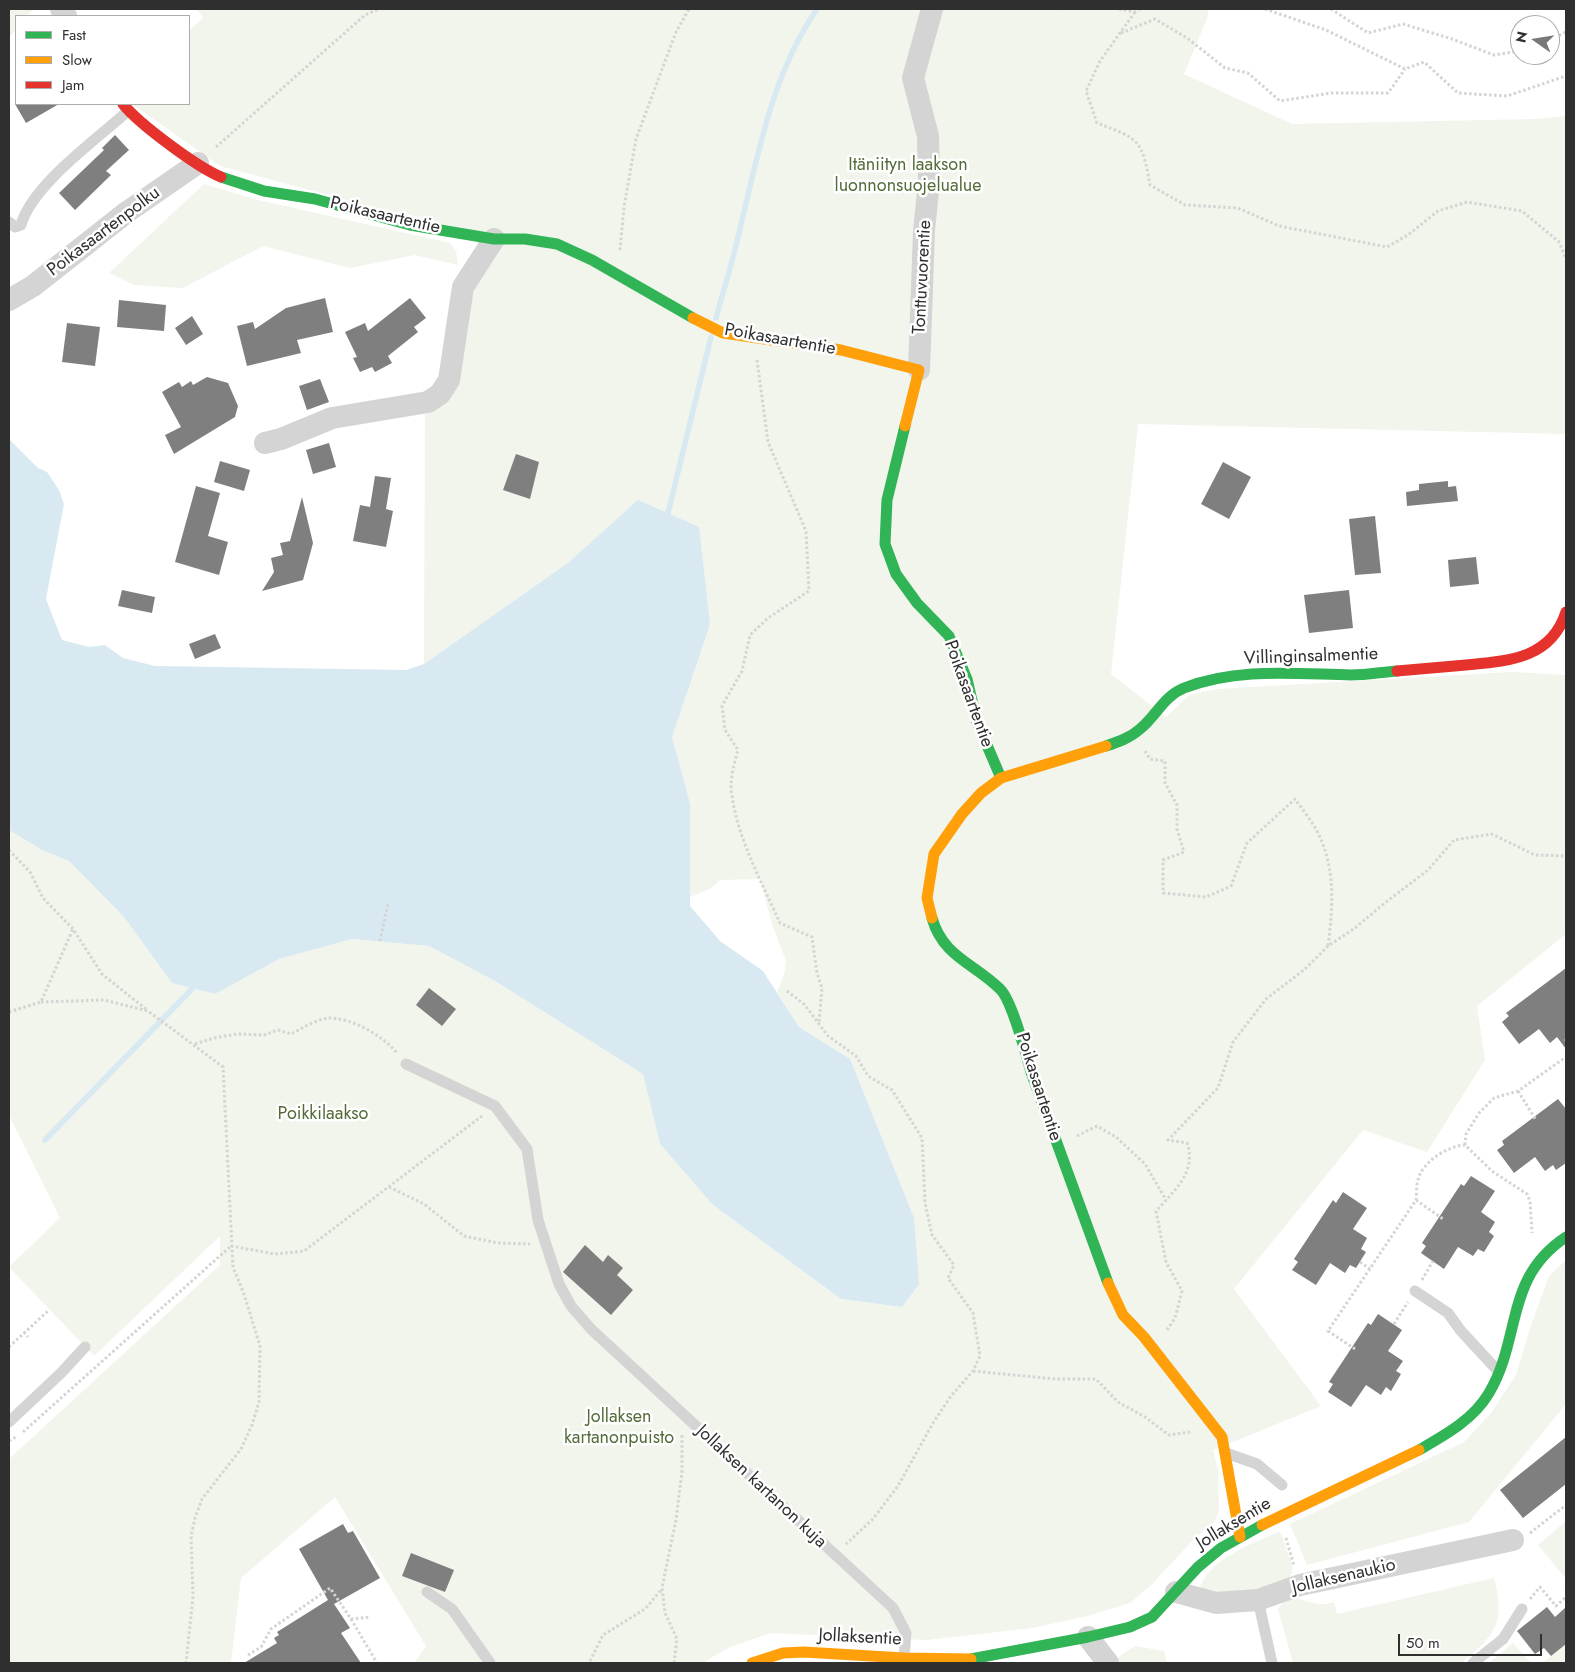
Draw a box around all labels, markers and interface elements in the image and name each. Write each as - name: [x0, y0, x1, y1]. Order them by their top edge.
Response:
- legend: [15, 15, 190, 105]
- north arrow: [1510, 15, 1560, 65]
- text: Fast: [62, 24, 86, 46]
- text: N: [1510, 29, 1532, 45]
- text: Slow: [62, 49, 92, 71]
- text: Jam: [62, 74, 85, 96]
- park label: Itäniityn laakson luonnonsuojelualue: [834, 155, 982, 198]
- street label: Poikasaartenpolku: [43, 183, 165, 281]
- street label: Poikasaartentie: [328, 193, 442, 239]
- street label: Tonttuvuorentie: [909, 219, 937, 335]
- street label: Poikasaartentie: [723, 320, 837, 360]
- street label: Poikasaartentie: [939, 637, 997, 751]
- street label: Villinginsalmentie: [1243, 644, 1379, 670]
- street label: Poikasaartentie: [1010, 1030, 1066, 1144]
- park label: Poikkilaakso: [278, 1104, 368, 1126]
- park label: Jollaksen kartanonpuisto: [564, 1407, 674, 1450]
- street label: Jollaksen kartanon kuja: [691, 1421, 831, 1553]
- street label: Jollaksentie: [1193, 1493, 1275, 1555]
- street label: Jollaksenaukio: [1290, 1555, 1398, 1599]
- scale bar: [1400, 1624, 1544, 1656]
- street label: Jollaksentie: [818, 1625, 902, 1651]
- text: 50 m: [1406, 1632, 1440, 1654]

